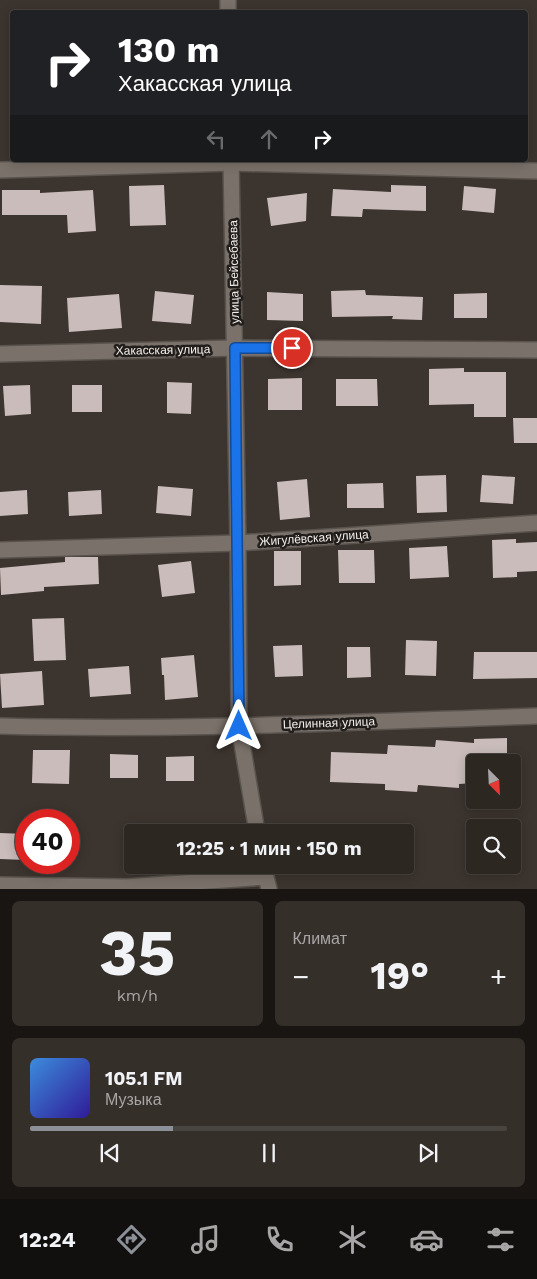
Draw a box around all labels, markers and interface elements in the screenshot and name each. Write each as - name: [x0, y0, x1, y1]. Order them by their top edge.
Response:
- text: 130 m: [118, 29, 219, 71]
- icon: right: [35, 30, 100, 95]
- text: Хакасская улица: [118, 71, 292, 96]
- icon: left: [202, 125, 230, 153]
- icon: ahead: [255, 125, 283, 153]
- icon: right: [308, 125, 336, 153]
- street label: улица Бейсебаева: [226, 220, 242, 324]
- pin: [271, 327, 313, 369]
- icon: arrive: [278, 334, 306, 362]
- street label: Хакасская улица: [116, 342, 211, 358]
- street label: Жигулёвская улица: [259, 527, 369, 549]
- position arrow: [212, 699, 264, 751]
- street label: Целинная улица: [283, 714, 376, 732]
- north arrow: [466, 754, 521, 809]
- map controls: [466, 754, 521, 874]
- speed limit sign: 40: [15, 809, 80, 874]
- button: search: [466, 819, 521, 874]
- text: 12:25 · 1 мин · 150 m: [176, 837, 362, 860]
- text: 35: [99, 915, 175, 991]
- text: Климат: [293, 929, 347, 948]
- text: 19°: [370, 954, 429, 998]
- text: −: [293, 960, 309, 993]
- text: +: [490, 960, 507, 993]
- text: km/h: [117, 986, 158, 1005]
- text: 105.1 FM: [105, 1067, 183, 1090]
- text: Музыка: [105, 1090, 162, 1109]
- icon: previous: [96, 1139, 124, 1167]
- icon: pause: [255, 1139, 283, 1167]
- icon: next: [414, 1139, 442, 1167]
- icon: directions: [114, 1222, 149, 1257]
- icon: music: [188, 1222, 223, 1257]
- icon: phone: [262, 1222, 297, 1257]
- icon: climate: [335, 1222, 370, 1257]
- icon: car: [409, 1222, 444, 1257]
- icon: filters: [483, 1222, 518, 1257]
- text: 12:24: [19, 1227, 76, 1252]

